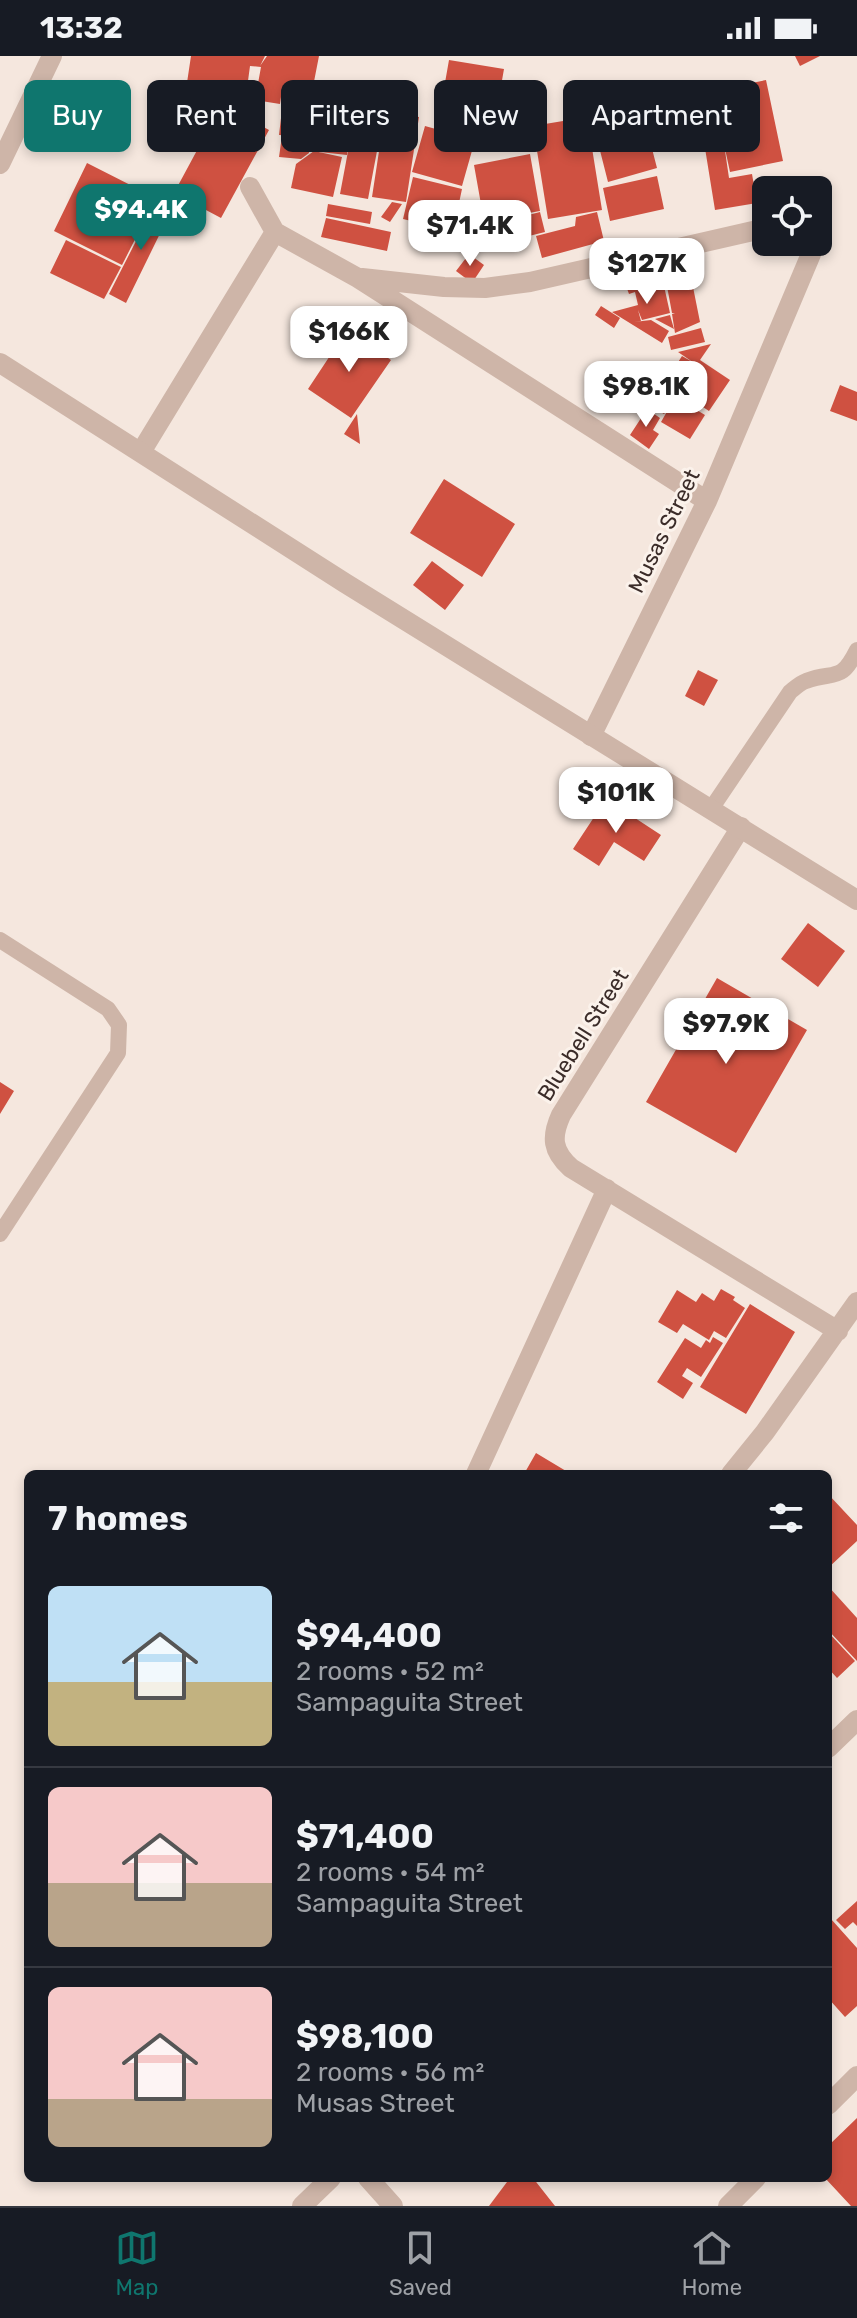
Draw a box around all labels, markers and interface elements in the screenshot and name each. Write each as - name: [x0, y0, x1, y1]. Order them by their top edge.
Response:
- text: 13:32: [40, 10, 123, 46]
- chip: Buy: [24, 80, 131, 152]
- chip: Rent: [147, 80, 265, 152]
- chip: Filters: [281, 80, 418, 152]
- chip: New: [434, 80, 547, 152]
- chip: Apartment: [563, 80, 760, 152]
- map controls: [752, 176, 832, 256]
- button: locate: [752, 176, 832, 256]
- pin: $94.4K: [76, 184, 206, 252]
- text: $94.4K: [94, 194, 188, 225]
- pin: $71.4K: [405, 200, 535, 268]
- text: $71.4K: [426, 210, 514, 241]
- pin: $127K: [591, 238, 703, 306]
- text: $127K: [607, 248, 687, 279]
- pin: $166K: [293, 306, 405, 374]
- text: $166K: [308, 316, 390, 347]
- pin: $98.1K: [581, 361, 711, 429]
- text: $98.1K: [602, 371, 690, 402]
- street label: Musas Street: [622, 464, 706, 597]
- pin: $101K: [560, 767, 672, 835]
- text: $101K: [577, 777, 655, 808]
- street label: Bluebell Street: [532, 964, 635, 1106]
- pin: $97.9K: [661, 998, 791, 1066]
- text: $97.9K: [682, 1008, 770, 1039]
- icon: filters: [764, 1496, 808, 1540]
- text: 7 homes: [48, 1498, 188, 1539]
- text: $94,400: [296, 1615, 442, 1656]
- icon: home: [112, 1618, 208, 1714]
- text: 2 rooms · 52 m²: [296, 1656, 484, 1687]
- text: Sampaguita Street: [296, 1687, 523, 1718]
- text: $71,400: [296, 1816, 434, 1857]
- icon: home: [112, 1819, 208, 1915]
- text: 2 rooms · 54 m²: [296, 1857, 485, 1888]
- text: Sampaguita Street: [296, 1888, 523, 1919]
- text: $98,100: [296, 2016, 434, 2057]
- icon: home: [112, 2019, 208, 2115]
- text: 2 rooms · 56 m²: [296, 2057, 484, 2088]
- text: Musas Street: [296, 2088, 455, 2119]
- tab: Map: [115, 2226, 159, 2301]
- tab: Saved: [389, 2226, 452, 2301]
- tab: Home: [682, 2226, 742, 2301]

